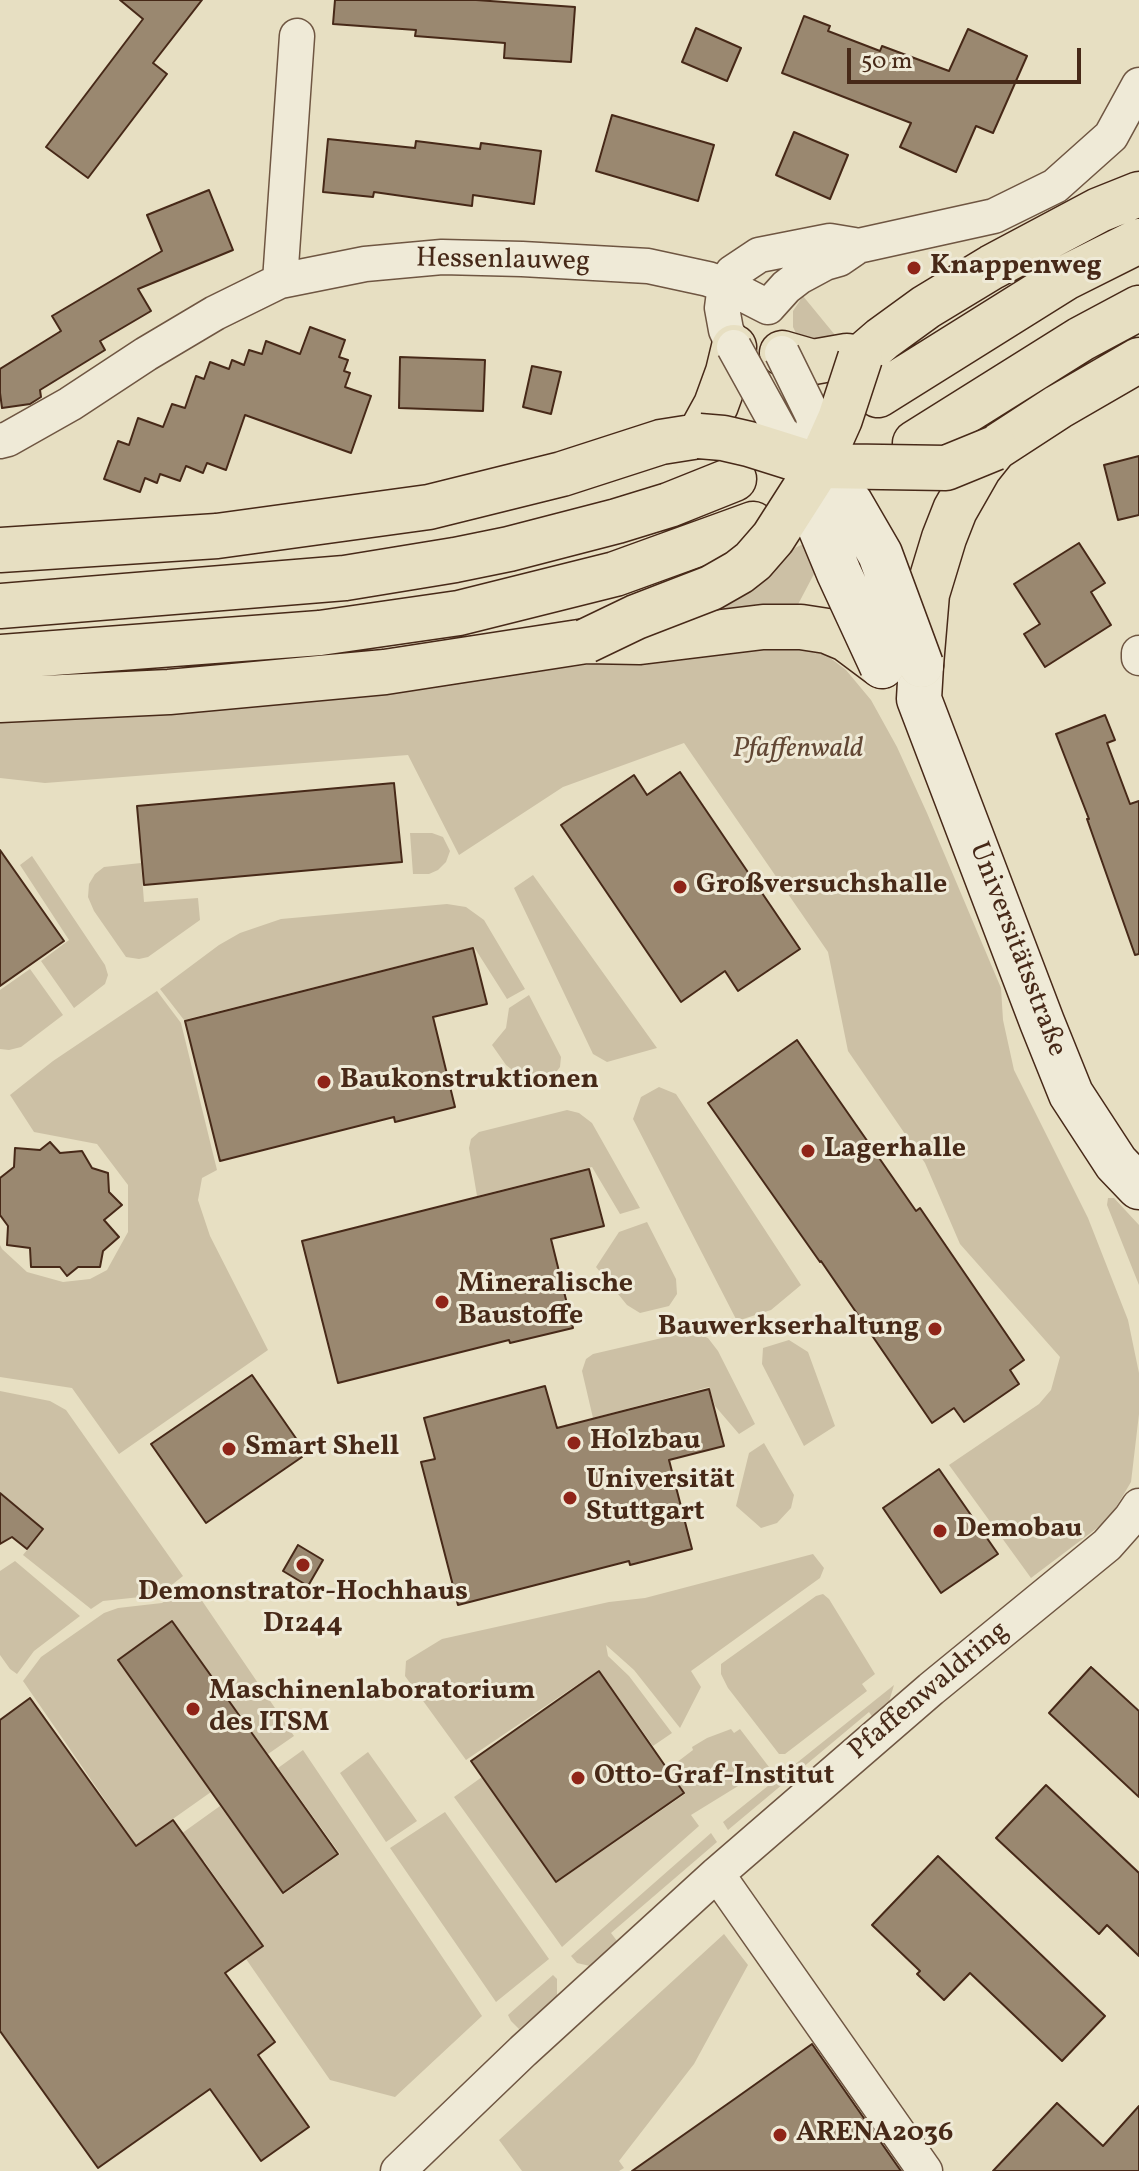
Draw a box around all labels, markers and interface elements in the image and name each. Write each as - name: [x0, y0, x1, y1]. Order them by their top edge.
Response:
- scale bar: [851, 32, 1085, 82]
- text: 50 m: [861, 45, 913, 79]
- street label: Hessenlauweg: [415, 244, 591, 280]
- place label: Knappenweg: [930, 251, 1102, 285]
- marker: Knappenweg: [905, 259, 923, 277]
- park label: Pfaffenwald: [733, 734, 863, 768]
- street label: Universitätsstraße: [960, 838, 1072, 1062]
- place label: Großversuchshalle: [696, 870, 947, 904]
- marker: Großversuchshalle: [671, 878, 689, 896]
- place label: Baukonstruktionen: [340, 1065, 599, 1099]
- marker: Baukonstruktionen: [315, 1073, 333, 1091]
- place label: Lagerhalle: [824, 1134, 966, 1168]
- marker: Lagerhalle: [799, 1142, 817, 1160]
- place label: Mineralische Baustoffe: [458, 1269, 633, 1335]
- marker: Mineralische Baustoffe: [433, 1293, 451, 1311]
- place label: Bauwerkserhaltung: [658, 1312, 919, 1346]
- marker: Bauwerkserhaltung: [926, 1320, 944, 1338]
- place label: Holzbau: [590, 1426, 701, 1460]
- place label: Smart Shell: [245, 1432, 399, 1466]
- marker: Holzbau: [565, 1434, 583, 1452]
- marker: Smart Shell: [220, 1440, 238, 1458]
- place label: Universität Stuttgart: [586, 1465, 735, 1531]
- marker: Universität Stuttgart: [561, 1489, 579, 1507]
- place label: Demobau: [956, 1514, 1082, 1548]
- marker: Demobau: [931, 1522, 949, 1540]
- marker: Demonstrator-Hochhaus D1244: [294, 1556, 312, 1574]
- place label: Demonstrator-Hochhaus D1244: [138, 1577, 468, 1643]
- street label: Pfaffenwaldring: [843, 1615, 1017, 1769]
- place label: Maschinenlaboratorium des ITSM: [209, 1676, 535, 1742]
- marker: Maschinenlaboratorium des ITSM: [184, 1700, 202, 1718]
- place label: Otto-Graf-Institut: [594, 1761, 834, 1795]
- marker: Otto-Graf-Institut: [569, 1769, 587, 1787]
- place label: ARENA2036: [796, 2118, 953, 2152]
- marker: ARENA2036: [771, 2126, 789, 2144]

